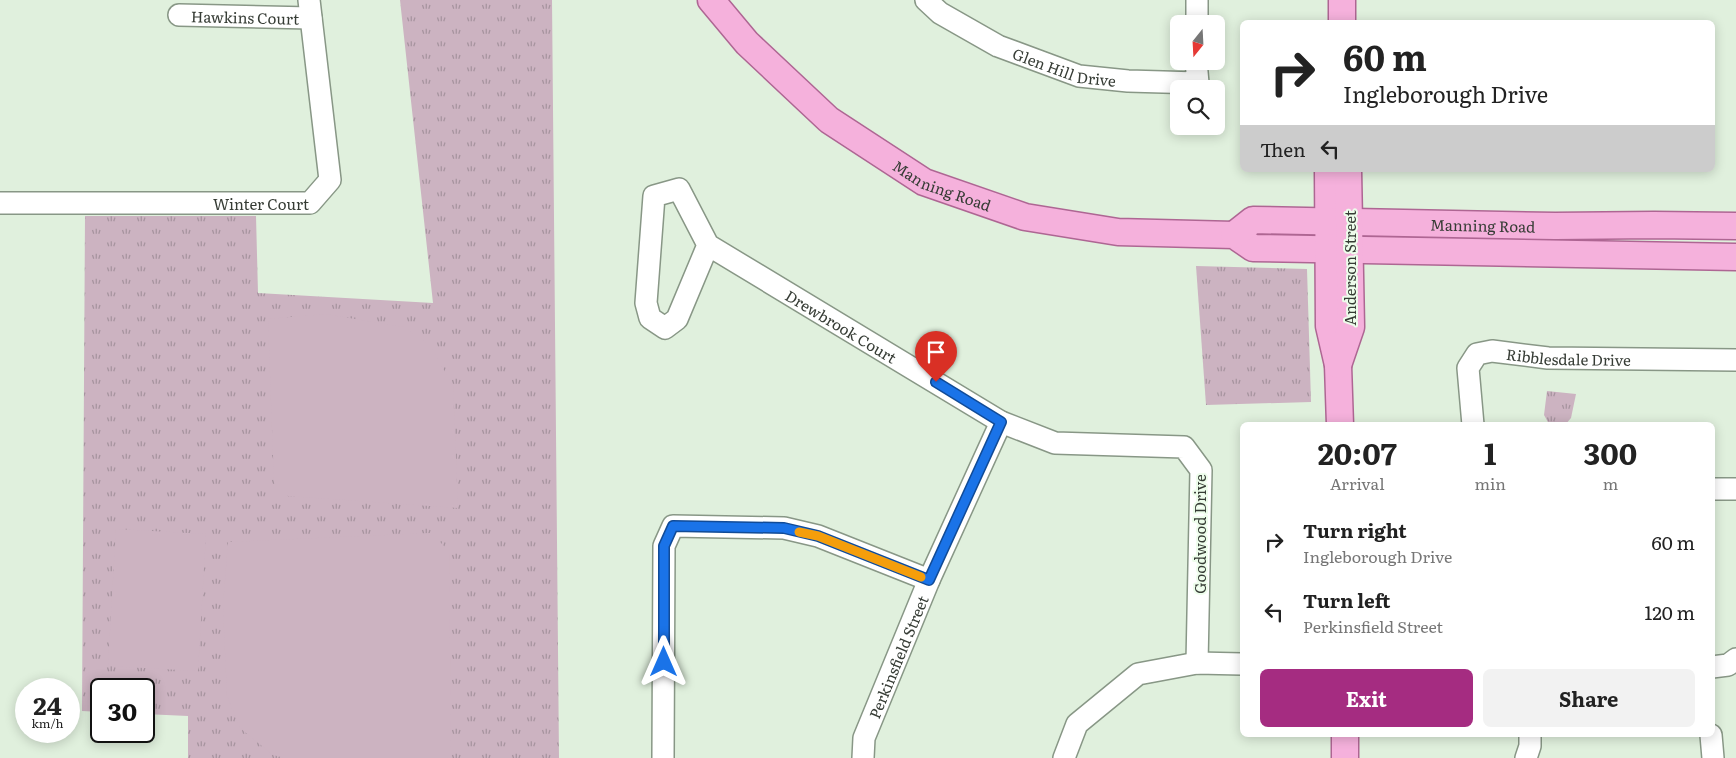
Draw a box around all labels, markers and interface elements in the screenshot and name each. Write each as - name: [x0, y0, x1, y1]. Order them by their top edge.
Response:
- street label: Hawkins Court: [191, 4, 299, 29]
- north arrow: [1170, 15, 1225, 70]
- map controls: [1170, 15, 1225, 135]
- text: 60 m: [1343, 30, 1427, 82]
- icon: right: [1260, 40, 1325, 105]
- street label: Glen Hill Drive: [1010, 41, 1117, 91]
- text: Ingleborough Drive: [1343, 77, 1548, 110]
- button: search: [1170, 80, 1225, 135]
- text: Then: [1260, 135, 1306, 163]
- icon: left: [1316, 135, 1344, 163]
- street label: Manning Road: [889, 153, 994, 216]
- street label: Winter Court: [213, 192, 309, 215]
- street label: Anderson Street: [1338, 210, 1361, 326]
- street label: Manning Road: [1430, 212, 1536, 237]
- street label: Drewbrook Court: [781, 283, 901, 368]
- pin: [915, 331, 957, 382]
- icon: arrive: [922, 338, 950, 366]
- street label: Ribblesdale Drive: [1505, 341, 1631, 370]
- text: 20:07: [1318, 430, 1397, 474]
- text: 1: [1484, 430, 1496, 474]
- text: 300: [1584, 430, 1637, 474]
- text: Arrival: [1330, 471, 1385, 495]
- text: min: [1474, 471, 1506, 495]
- text: m: [1603, 471, 1618, 495]
- street label: Goodwood Drive: [1188, 474, 1211, 594]
- text: Turn right: [1303, 516, 1407, 544]
- icon: right: [1260, 528, 1288, 556]
- text: 60 m: [1652, 528, 1695, 556]
- text: Ingleborough Drive: [1303, 544, 1452, 568]
- text: Turn left: [1303, 586, 1390, 614]
- street label: Perkinsfield Street: [862, 591, 933, 722]
- icon: left: [1260, 598, 1288, 626]
- text: 120 m: [1644, 598, 1695, 626]
- text: Perkinsfield Street: [1303, 614, 1443, 638]
- position arrow: [637, 635, 689, 687]
- button: Exit: [1260, 669, 1473, 727]
- button: Share: [1483, 669, 1695, 727]
- speed limit sign: 30: [90, 678, 155, 743]
- text: 24: [33, 686, 62, 723]
- text: km/h: [32, 714, 63, 732]

